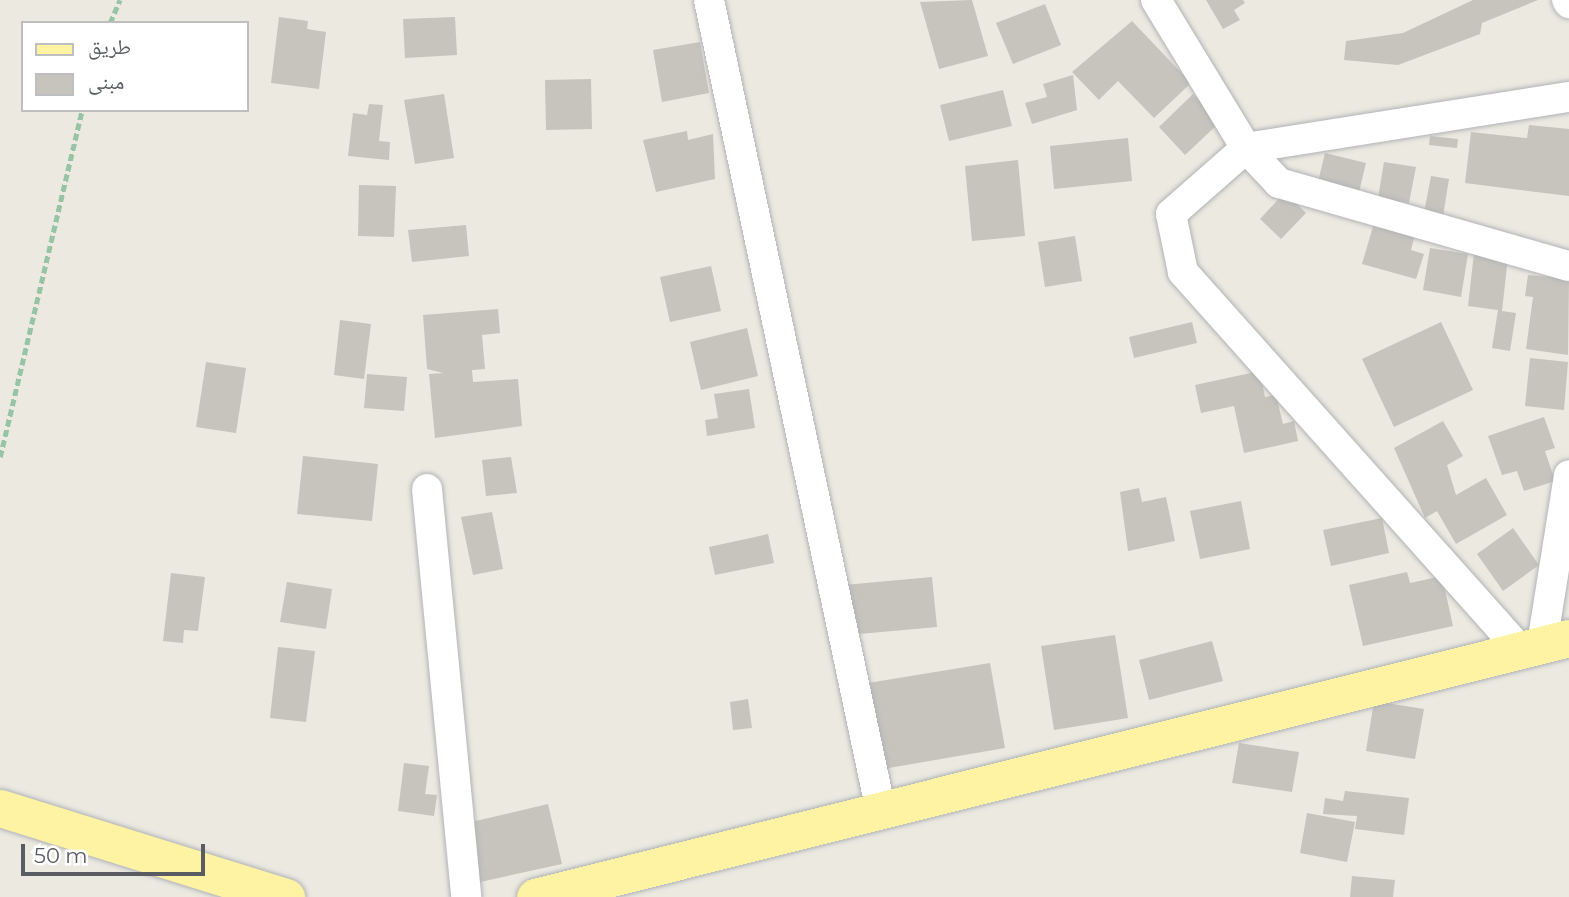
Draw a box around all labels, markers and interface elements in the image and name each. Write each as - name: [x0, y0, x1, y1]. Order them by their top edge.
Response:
- legend: [21, 21, 248, 112]
- text: طريق: [88, 34, 131, 59]
- text: مبنى: [88, 69, 124, 94]
- scale bar: [24, 830, 208, 874]
- text: 50 m: [34, 843, 88, 868]

